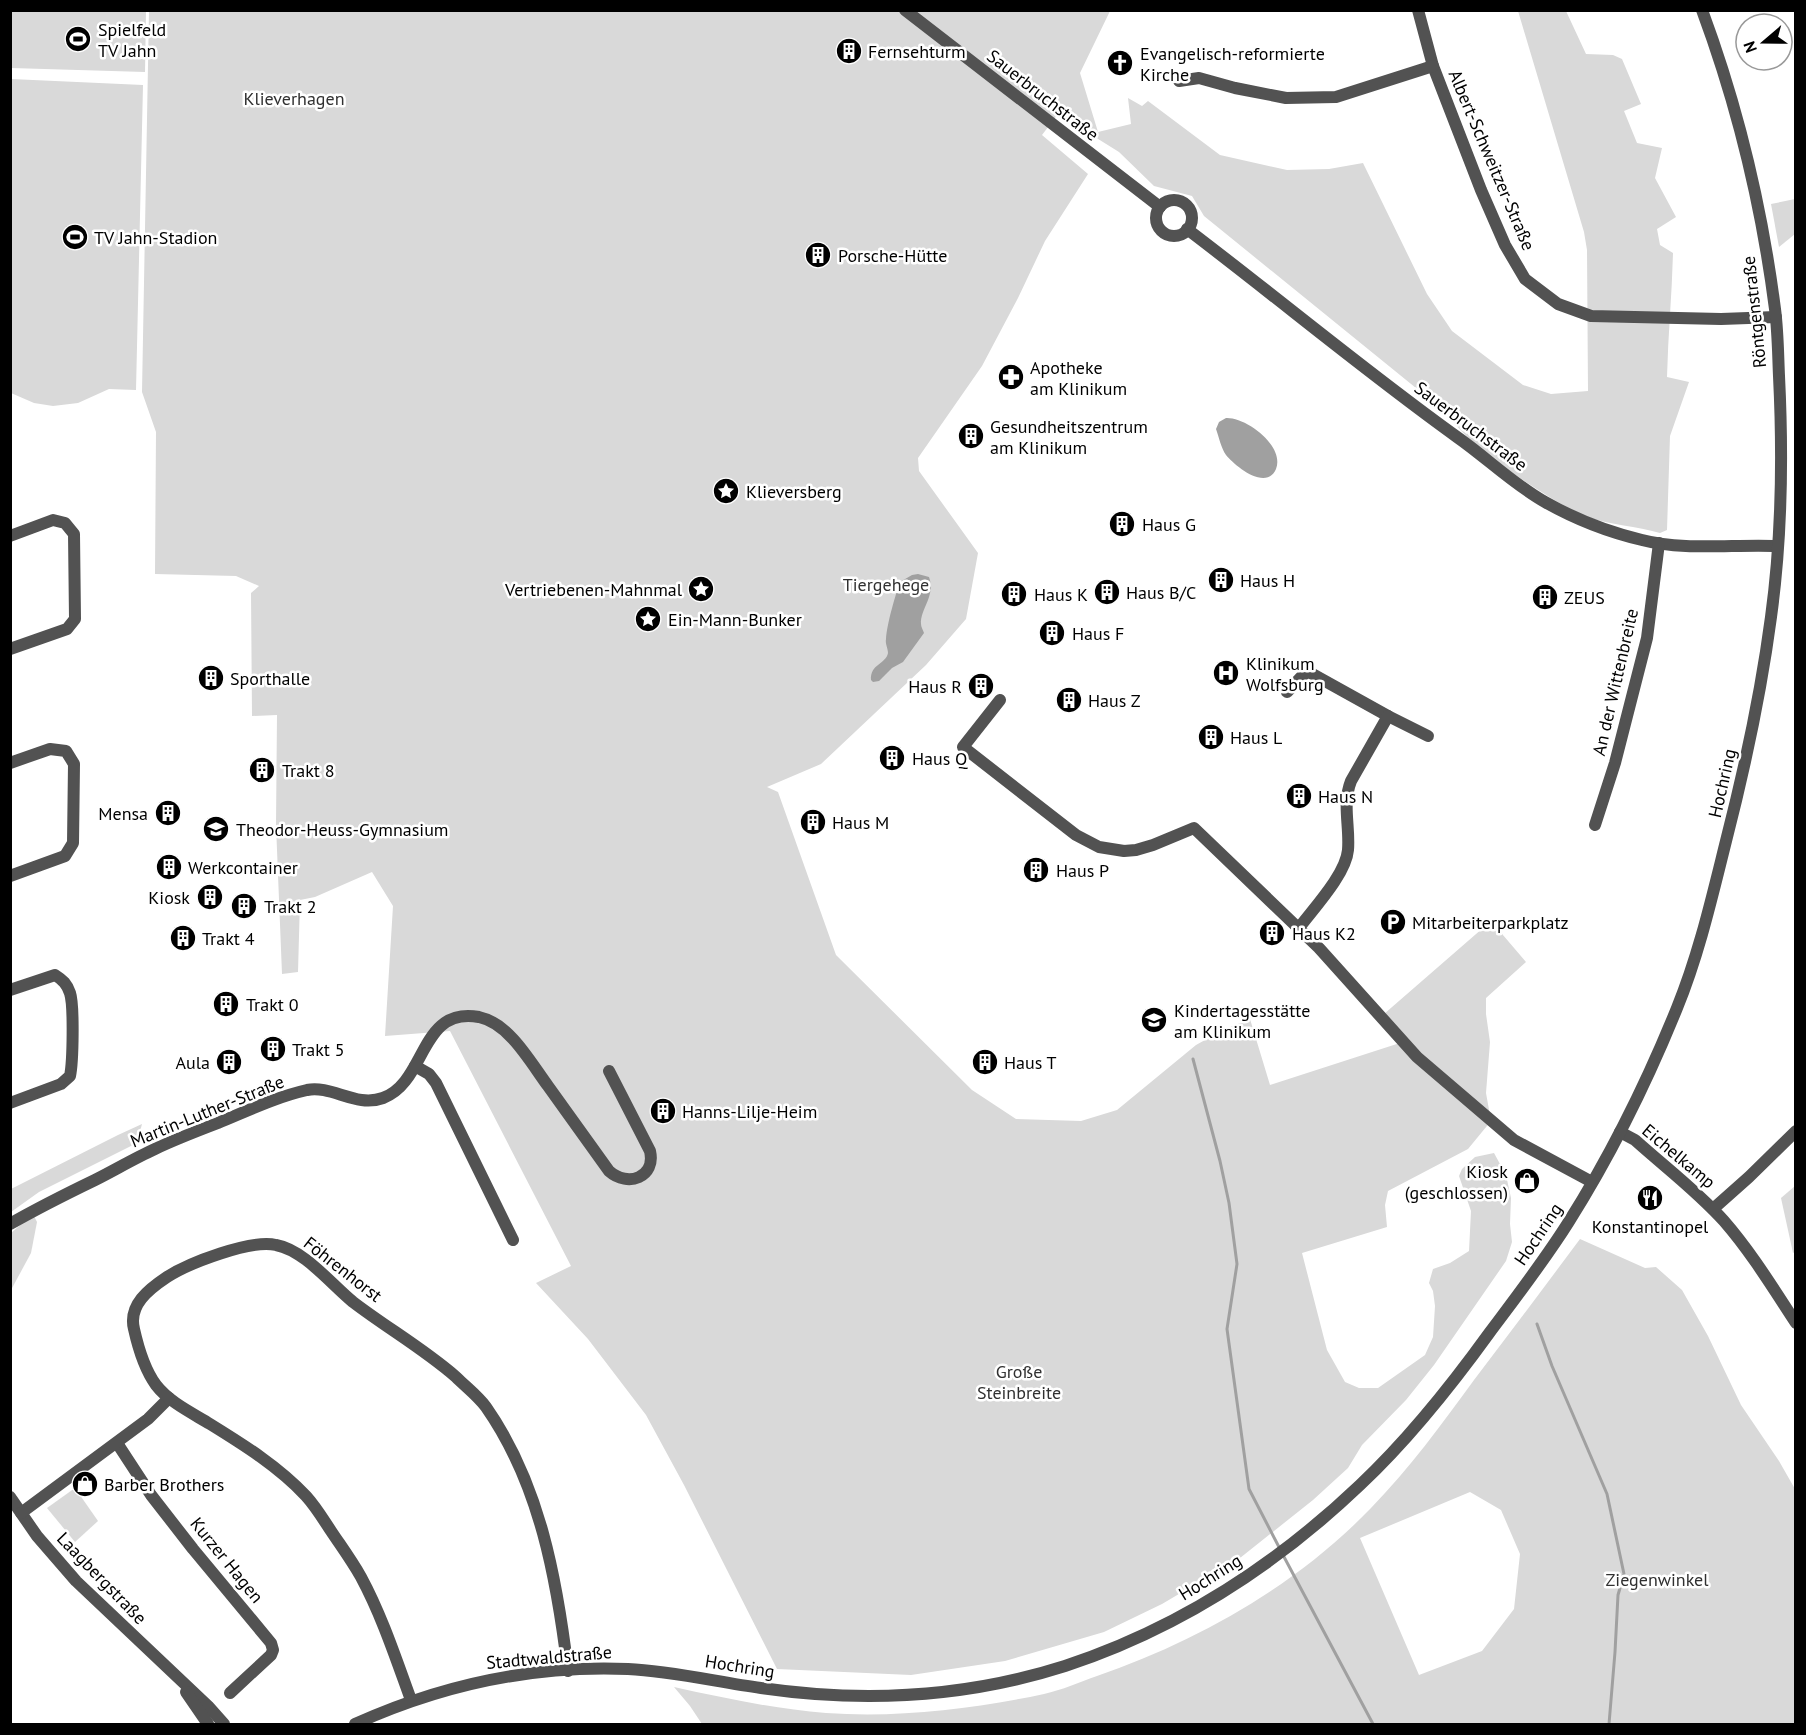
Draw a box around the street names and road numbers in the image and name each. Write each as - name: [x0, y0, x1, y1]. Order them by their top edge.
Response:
- street label: Sauerbruchstraße: [983, 44, 1103, 146]
- street label: Albert-Schweitzer-Straße: [1444, 66, 1540, 254]
- street label: Röntgenstraße: [1737, 255, 1771, 369]
- street label: Sauerbruchstraße: [1410, 376, 1532, 476]
- street label: An der Wittenbreite: [1587, 606, 1643, 758]
- street label: Hochring: [1703, 746, 1741, 820]
- street label: Martin-Luther-Straße: [127, 1070, 287, 1152]
- street label: Eichelkamp: [1638, 1119, 1720, 1193]
- street label: Hochring: [1509, 1198, 1567, 1270]
- street label: Föhrenhorst: [299, 1231, 387, 1307]
- street label: Kurzer Hagen: [185, 1512, 269, 1608]
- street label: Laagbergstraße: [52, 1527, 152, 1629]
- street label: Hochring: [1174, 1549, 1246, 1605]
- street label: Stadtwaldstraße: [485, 1640, 613, 1674]
- street label: Hochring: [704, 1649, 776, 1683]

